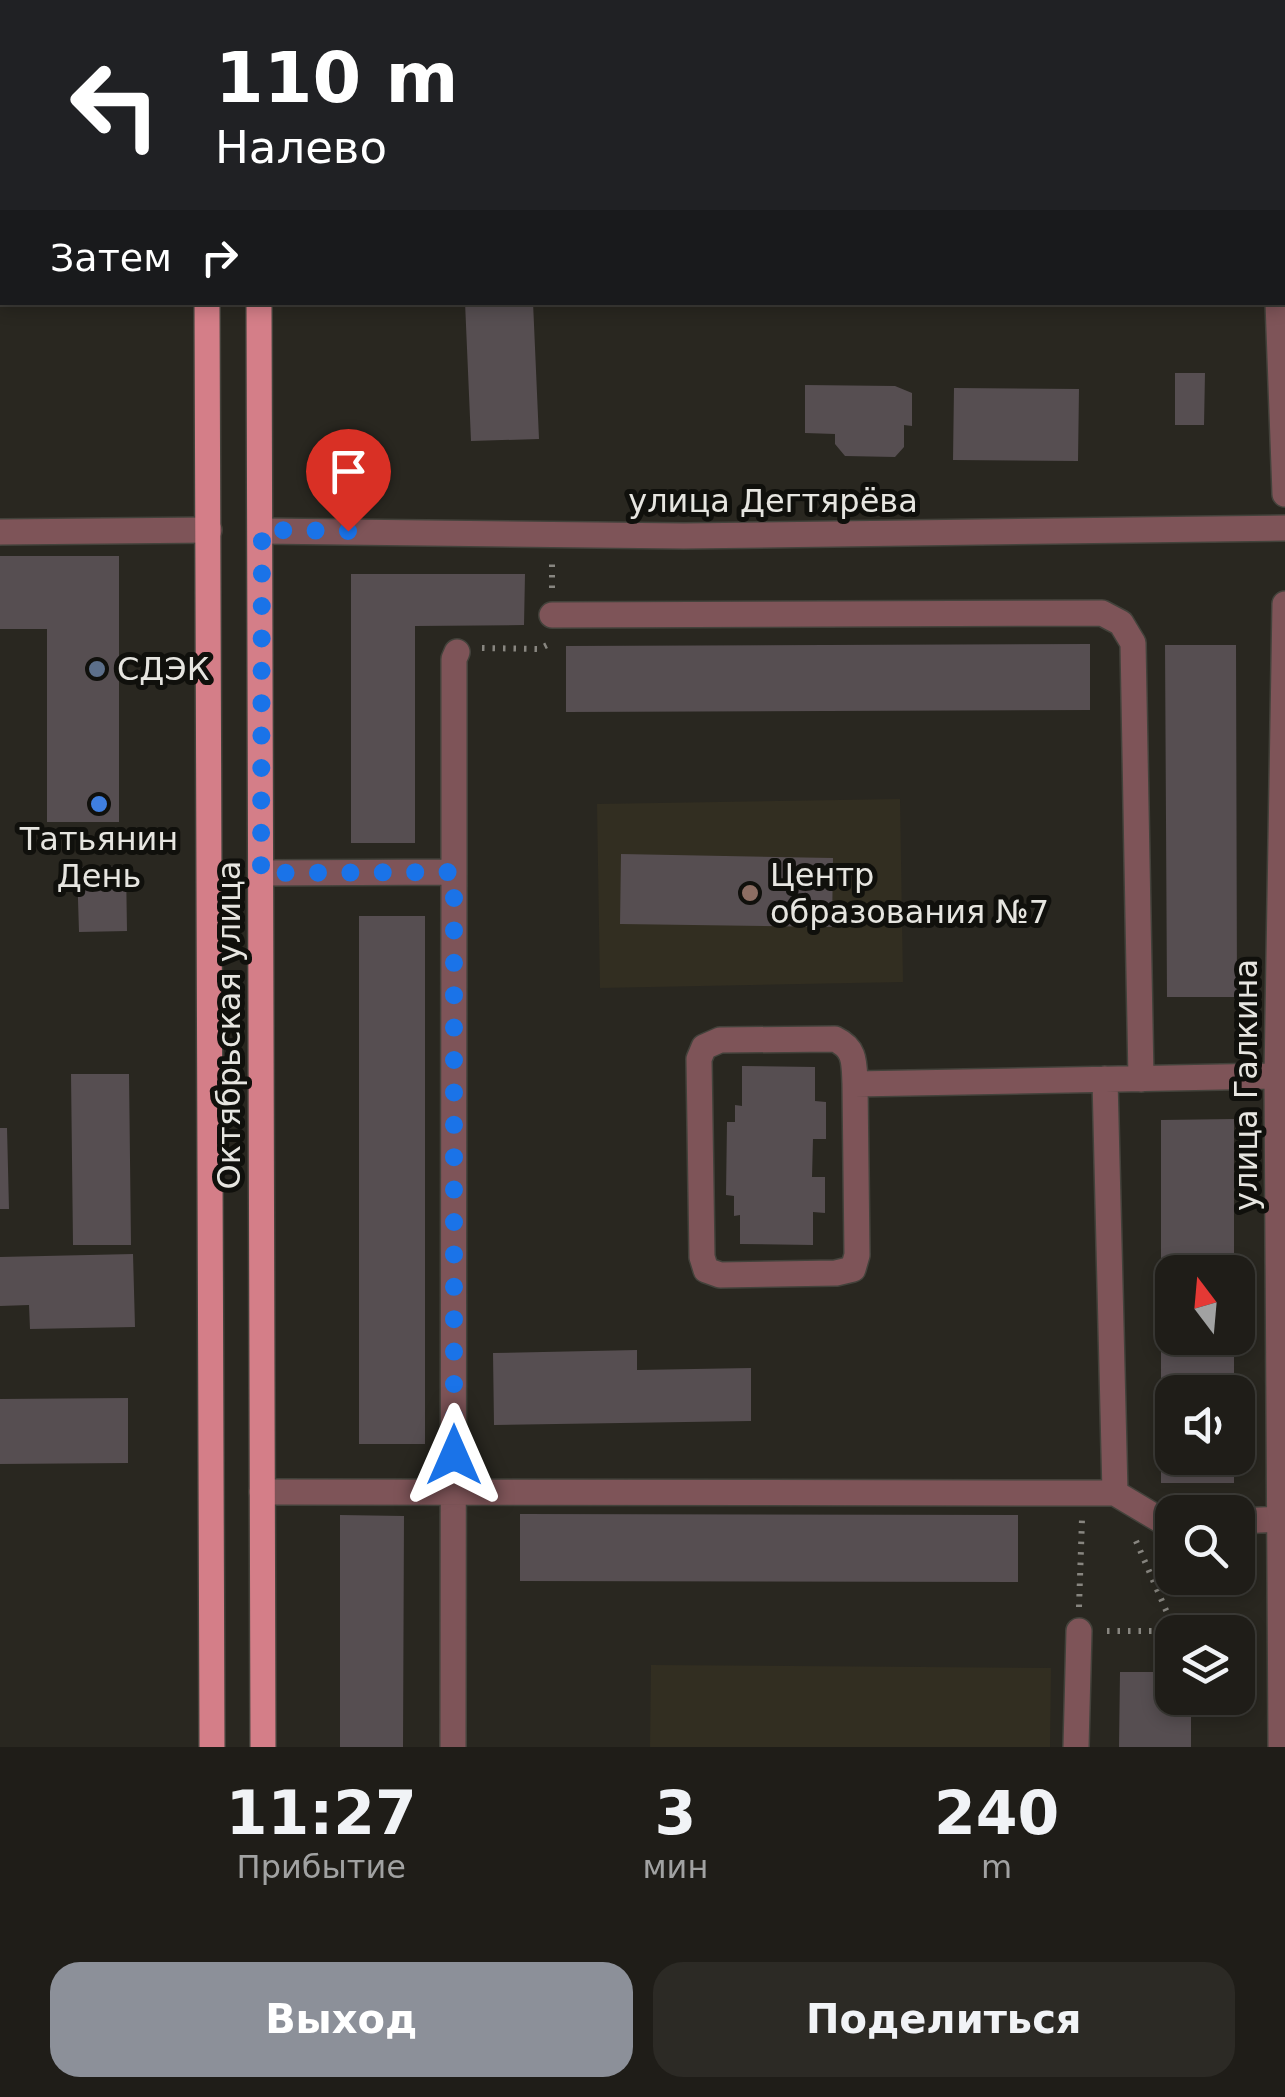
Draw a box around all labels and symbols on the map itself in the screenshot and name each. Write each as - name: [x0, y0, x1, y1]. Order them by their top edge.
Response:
- pin: [306, 429, 391, 532]
- street label: улица Дегтярёва: [628, 482, 918, 520]
- place label: СДЭК: [117, 650, 210, 688]
- marker: СДЭК: [86, 658, 108, 680]
- marker: Татьянин День: [88, 793, 110, 815]
- place label: Татьянин День: [19, 820, 178, 895]
- place label: Центр образования №7: [770, 856, 1049, 931]
- street label: Октябрьская улица: [210, 861, 248, 1189]
- marker: Центр образования №7: [739, 882, 761, 904]
- street label: улица Галкина: [1227, 959, 1265, 1211]
- north arrow: [1155, 1255, 1255, 1355]
- position arrow: [402, 1403, 506, 1507]

